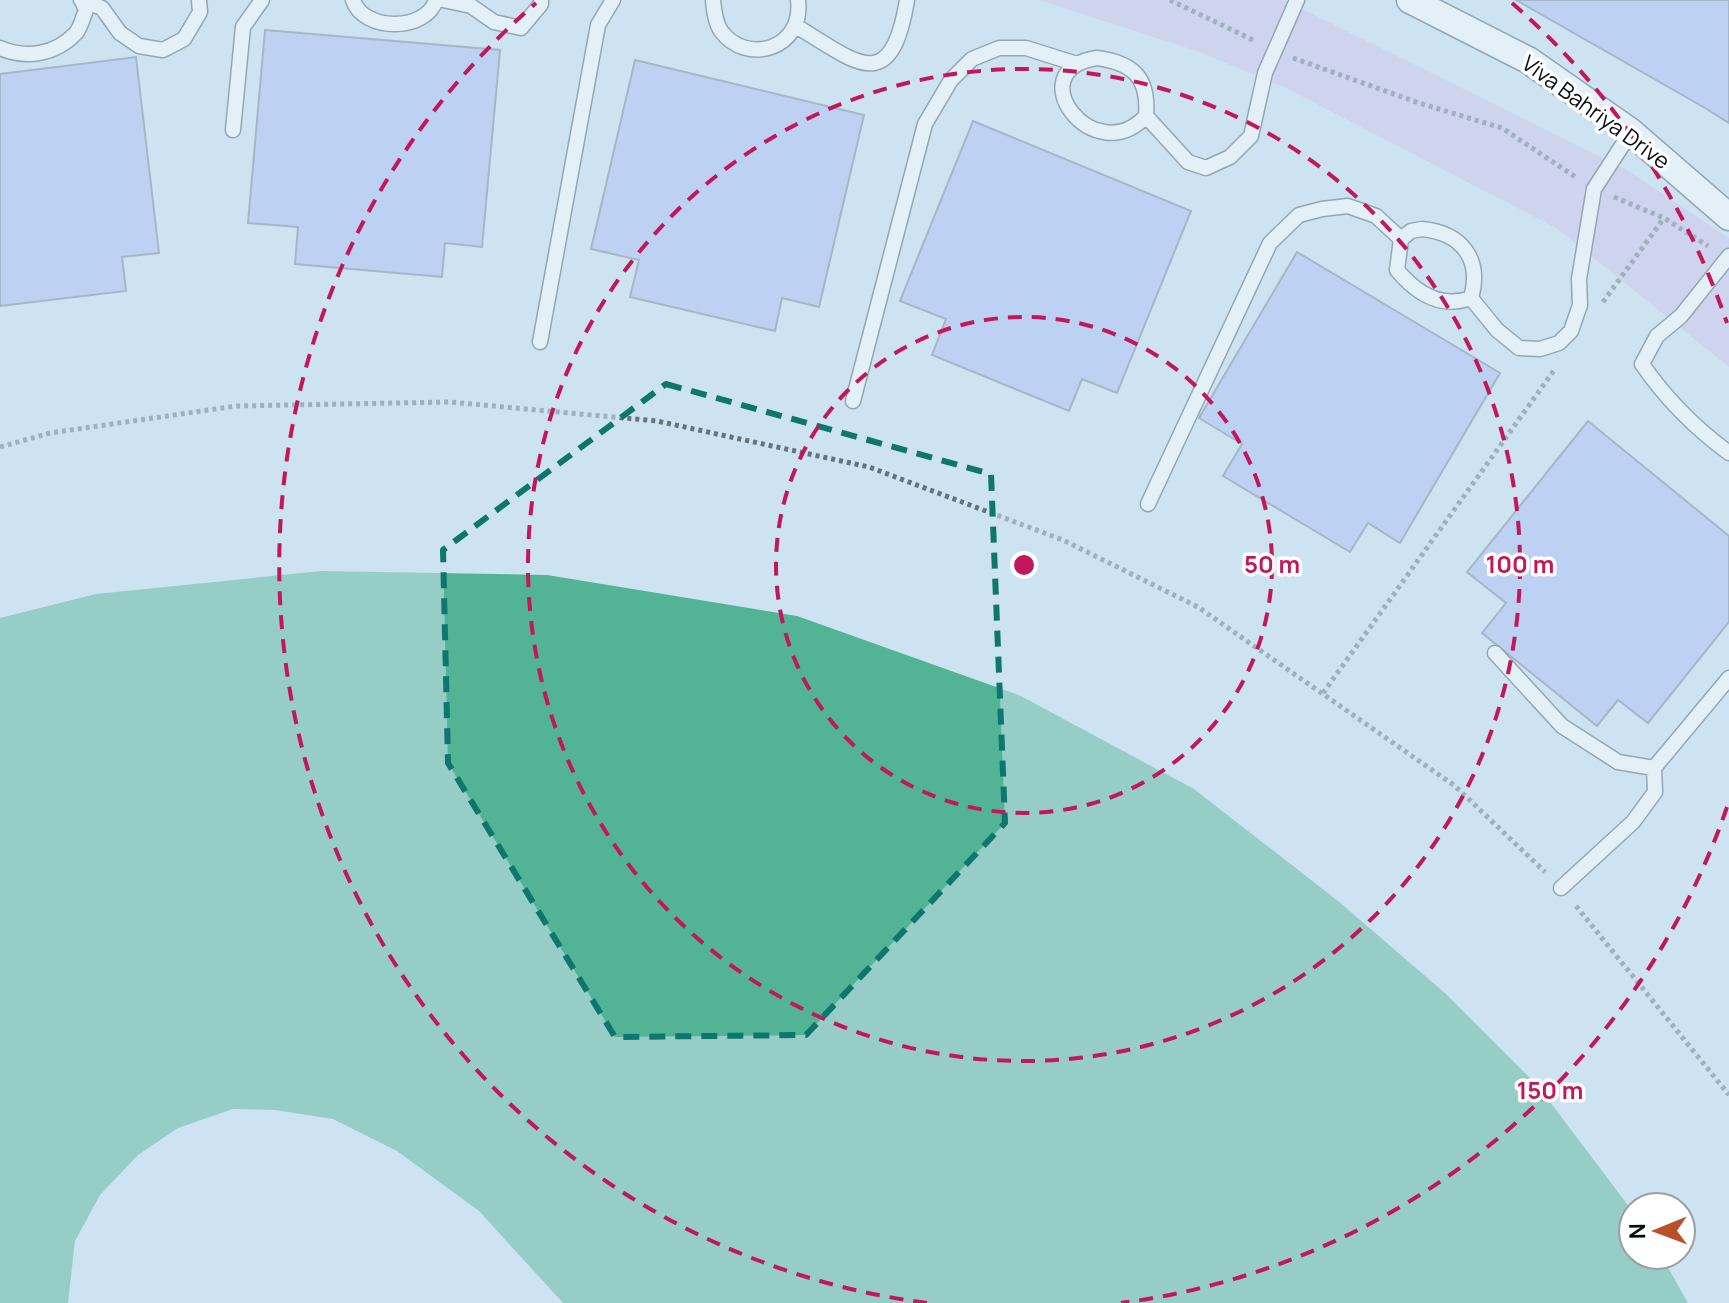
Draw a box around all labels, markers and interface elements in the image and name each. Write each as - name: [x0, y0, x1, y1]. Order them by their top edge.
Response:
- street label: Viva Bahriya Drive: [1516, 48, 1676, 176]
- text: 50 m: [1244, 547, 1300, 580]
- text: 100 m: [1486, 547, 1554, 580]
- centre of rings: [1010, 551, 1038, 579]
- text: 150 m: [1517, 1073, 1583, 1106]
- north arrow: [1617, 1191, 1697, 1271]
- text: N: [1622, 1223, 1652, 1240]

